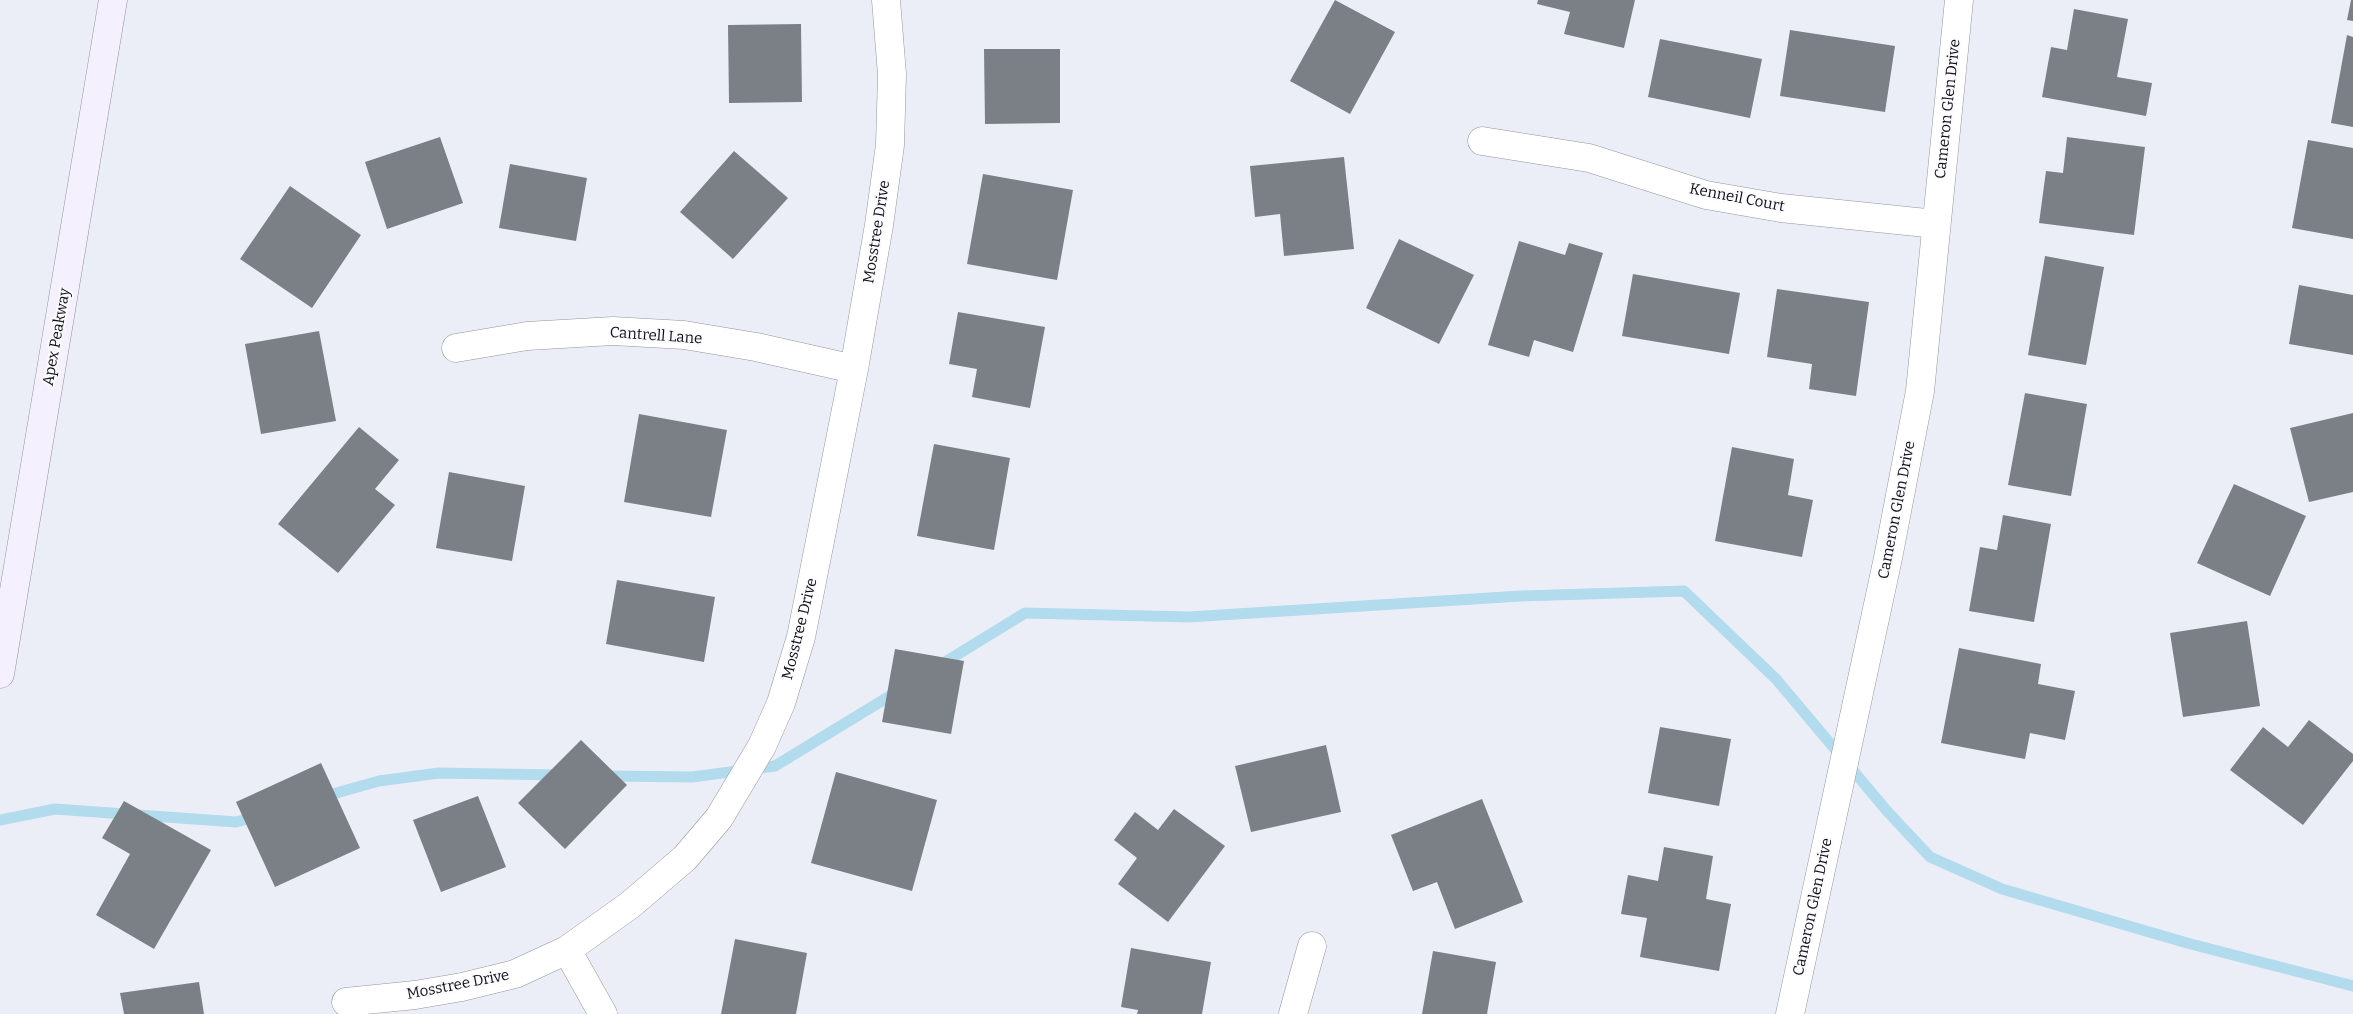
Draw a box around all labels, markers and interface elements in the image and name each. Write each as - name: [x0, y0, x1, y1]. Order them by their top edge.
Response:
- street label: Cameron Glen Drive: [1932, 38, 1964, 180]
- street label: Mosstree Drive: [860, 179, 894, 285]
- street label: Kenneil Court: [1688, 180, 1786, 216]
- street label: Apex Peakway: [40, 287, 74, 387]
- street label: Cantrell Lane: [609, 324, 703, 348]
- street label: Cameron Glen Drive: [1875, 439, 1919, 581]
- street label: Mosstree Drive: [779, 576, 821, 682]
- street label: Cameron Glen Drive: [1790, 836, 1836, 978]
- street label: Mosstree Drive: [405, 966, 511, 1004]

